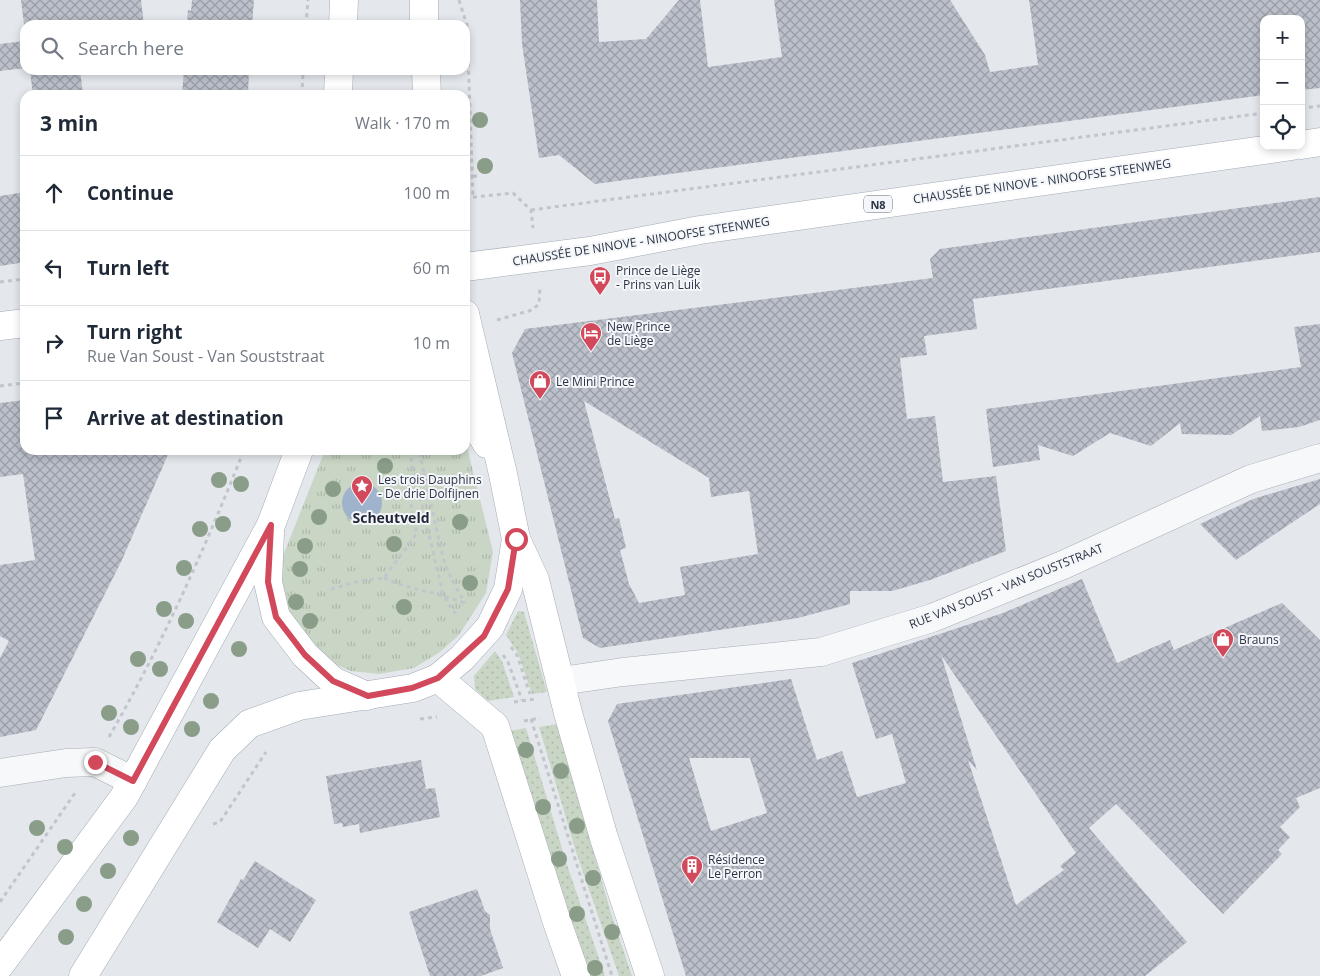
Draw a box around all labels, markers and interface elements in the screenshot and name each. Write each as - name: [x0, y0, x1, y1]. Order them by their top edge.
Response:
- map controls: [1260, 15, 1305, 150]
- button: +: [1260, 15, 1305, 60]
- search box: [20, 20, 470, 75]
- icon: search: [38, 34, 66, 62]
- text: Search here: [78, 35, 184, 61]
- button: −: [1260, 60, 1305, 105]
- button: locate: [1260, 105, 1305, 150]
- text: 3 min: [40, 109, 98, 137]
- text: Walk · 170 m: [355, 112, 450, 134]
- street label: CHAUSSÉE DE NINOVE - NINOOFSE STEENWEG: [912, 154, 1172, 208]
- icon: ahead: [40, 179, 68, 207]
- text: Continue: [87, 180, 174, 206]
- text: 100 m: [404, 182, 450, 204]
- road number: N8: [864, 195, 892, 212]
- street label: CHAUSSÉE DE NINOVE - NINOOFSE STEENWEG: [511, 212, 771, 270]
- icon: left: [40, 254, 68, 282]
- text: Turn left: [87, 255, 169, 281]
- text: 60 m: [413, 257, 450, 279]
- place label: Prince de Liège - Prins van Luik: [616, 262, 701, 293]
- bus stop icon: Prince de Liège - Prins van Luik: [588, 265, 612, 296]
- place label: New Prince de Liège: [607, 318, 670, 349]
- text: Turn right: [87, 319, 182, 345]
- hotel icon: New Prince de Liège: [579, 321, 603, 352]
- icon: right: [40, 329, 68, 357]
- text: 10 m: [413, 332, 450, 354]
- text: Rue Van Soust - Van Souststraat: [87, 345, 325, 367]
- shop icon: Le Mini Prince: [528, 369, 552, 400]
- place label: Le Mini Prince: [556, 373, 635, 390]
- icon: arrive: [40, 404, 68, 432]
- text: Arrive at destination: [87, 405, 284, 431]
- place label: Les trois Dauphins - De drie Dolfijnen: [378, 471, 482, 502]
- place icon: Les trois Dauphins - De drie Dolfijnen: [350, 474, 374, 505]
- district label: Scheutveld: [352, 508, 430, 527]
- route start: [505, 528, 528, 551]
- street label: RUE VAN SOUST - VAN SOUSTSTRAAT: [906, 539, 1106, 633]
- shop icon: Brauns: [1211, 627, 1235, 658]
- place label: Brauns: [1239, 631, 1279, 648]
- route end: [84, 751, 107, 774]
- place label: Résidence Le Perron: [708, 851, 765, 882]
- building icon: Résidence Le Perron: [680, 854, 704, 885]

